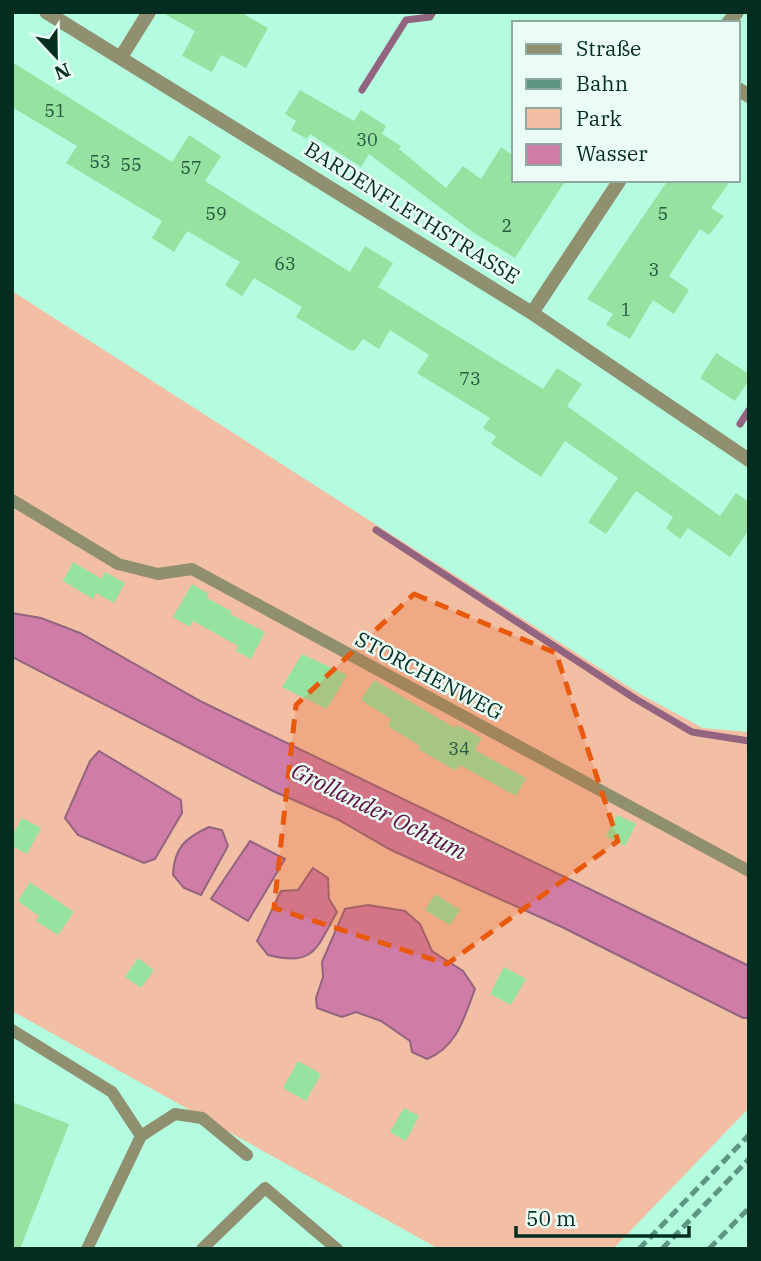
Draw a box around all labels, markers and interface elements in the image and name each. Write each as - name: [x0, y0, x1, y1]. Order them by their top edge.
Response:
- north arrow: [21, 21, 91, 91]
- legend: [512, 21, 740, 182]
- text: Straße: [576, 34, 641, 62]
- text: N: [51, 58, 74, 86]
- text: Bahn: [576, 69, 628, 97]
- house number: 51: [44, 99, 66, 122]
- text: Park: [576, 104, 623, 132]
- house number: 30: [356, 128, 378, 151]
- street label: BARDENFLETHSTRASSE: [300, 134, 525, 290]
- text: Wasser: [576, 139, 648, 167]
- house number: 53: [89, 150, 111, 173]
- house number: 55: [120, 153, 142, 176]
- house number: 57: [180, 156, 202, 179]
- house number: 59: [205, 202, 227, 225]
- house number: 5: [658, 202, 668, 225]
- house number: 2: [502, 214, 512, 237]
- house number: 63: [274, 252, 296, 275]
- house number: 3: [649, 258, 659, 281]
- house number: 1: [621, 298, 631, 321]
- house number: 73: [459, 367, 481, 390]
- street label: STORCHENWEG: [351, 624, 508, 726]
- house number: 34: [448, 737, 470, 760]
- water label: Grollander Ochtum: [287, 755, 473, 866]
- scale bar: [516, 1194, 689, 1238]
- text: 50 m: [526, 1204, 576, 1232]

